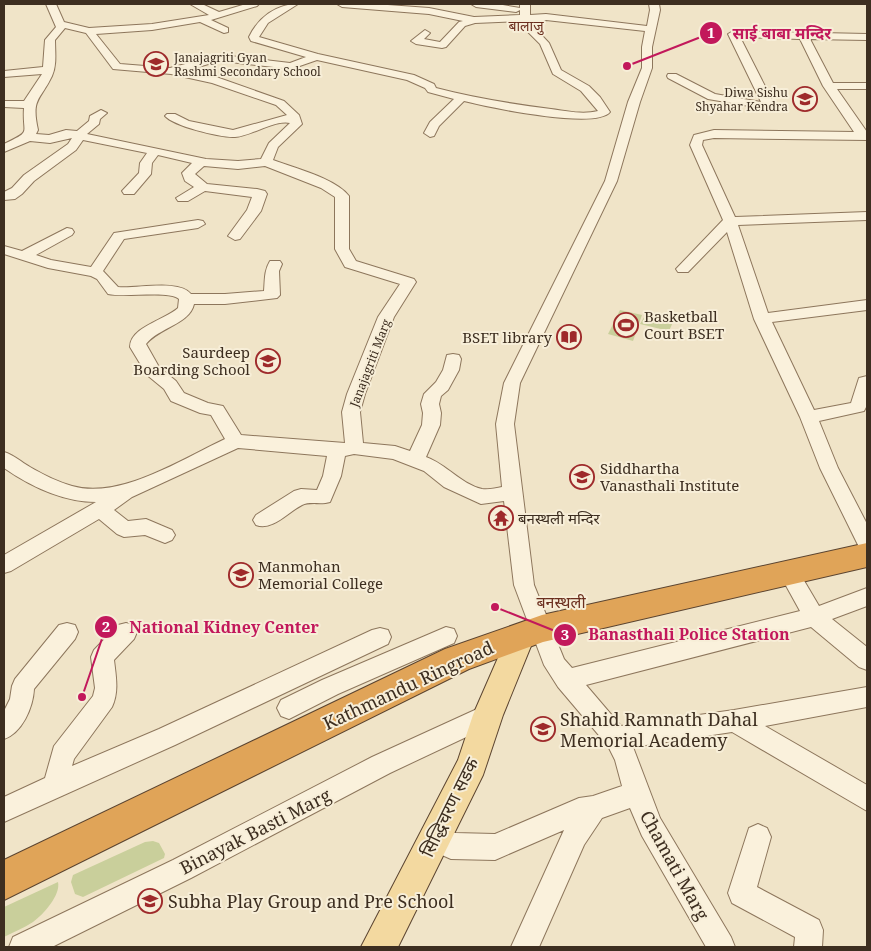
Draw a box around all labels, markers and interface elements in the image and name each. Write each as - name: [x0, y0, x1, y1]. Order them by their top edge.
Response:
- district label: बालाजु: [508, 16, 545, 36]
- callout: साई बाबा मन्दिर: [698, 18, 842, 49]
- text: 1: [707, 22, 715, 42]
- text: साई बाबा मन्दिर: [733, 22, 832, 44]
- place label: Janajagriti Gyan Rashmi Secondary School: [173, 49, 321, 80]
- school or university icon: Janajagriti Gyan Rashmi Secondary School: [143, 51, 169, 77]
- place label: Diwa Sishu Shyahar Kendra: [696, 84, 788, 115]
- school or university icon: Diwa Sishu Shyahar Kendra: [792, 86, 818, 112]
- place label: Basketball Court BSET: [644, 306, 724, 343]
- sports icon: Basketball Court BSET: [613, 312, 639, 338]
- street label: Janajagriti Marg: [345, 316, 395, 410]
- library icon: BSET library: [556, 324, 582, 350]
- place label: BSET library: [462, 327, 553, 347]
- place label: Saurdeep Boarding School: [133, 342, 250, 379]
- school or university icon: Saurdeep Boarding School: [255, 348, 281, 374]
- place label: Siddhartha Vanasthali Institute: [600, 458, 739, 495]
- school or university icon: Siddhartha Vanasthali Institute: [569, 464, 595, 490]
- temple icon: बनस्थली मन्दिर: [488, 505, 514, 531]
- place label: बनस्थली मन्दिर: [518, 508, 600, 528]
- place label: Manmohan Memorial College: [258, 556, 383, 593]
- school or university icon: Manmohan Memorial College: [228, 562, 254, 588]
- district label: बनस्थली: [536, 591, 586, 613]
- callout: National Kidney Center: [94, 611, 329, 642]
- text: 2: [102, 616, 110, 636]
- text: National Kidney Center: [129, 616, 320, 638]
- callout: Banasthali Police Station: [553, 619, 799, 650]
- text: Banasthali Police Station: [588, 623, 790, 645]
- text: 3: [561, 624, 569, 644]
- street label: Kathmandu Ringroad: [319, 635, 497, 735]
- place label: Shahid Ramnath Dahal Memorial Academy: [560, 707, 758, 752]
- school or university icon: Shahid Ramnath Dahal Memorial Academy: [530, 716, 556, 742]
- street label: सिद्धिचरण सडक: [415, 752, 484, 861]
- street label: Binayak Basti Marg: [175, 782, 335, 879]
- street label: Chamati Marg: [635, 806, 715, 924]
- school or university icon: Subha Play Group and Pre School: [137, 888, 163, 914]
- place label: Subha Play Group and Pre School: [168, 889, 454, 913]

